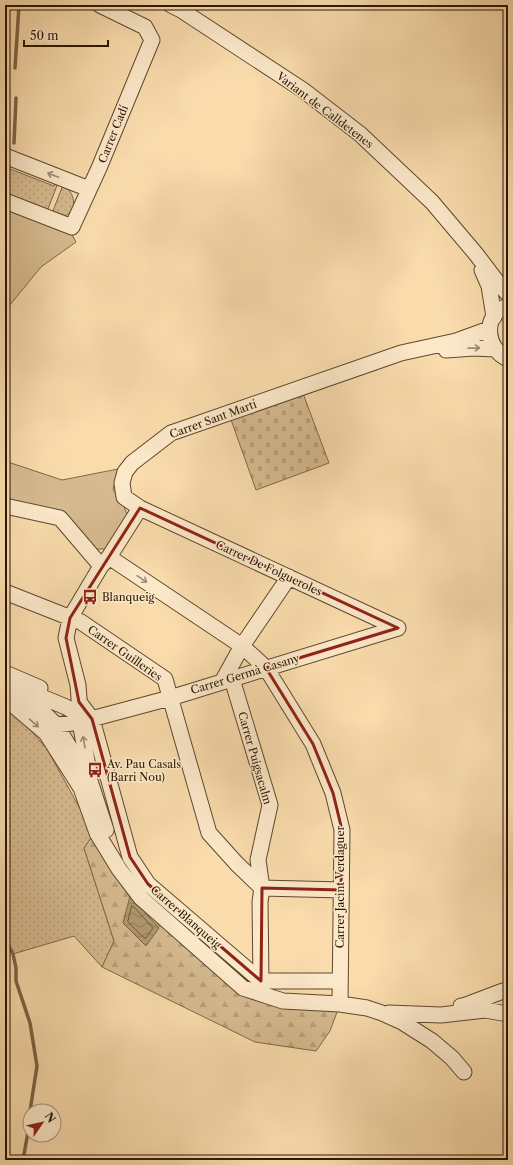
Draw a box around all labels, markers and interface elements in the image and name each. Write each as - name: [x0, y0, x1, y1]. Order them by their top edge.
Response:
- scale bar: [24, 22, 108, 48]
- text: 50 m: [30, 28, 59, 43]
- street label: Variant de Calldetenes: [273, 68, 376, 151]
- street label: Carrer Cadí: [95, 102, 131, 165]
- one-way arrow: [48, 170, 60, 178]
- one-way arrow: [467, 344, 480, 352]
- street label: Carrer Sant Martí: [168, 397, 259, 441]
- street label: Carrer De Folgueroles: [214, 537, 325, 599]
- one-way arrow: [136, 575, 147, 583]
- bus stop icon: Blanqueig: [81, 588, 99, 606]
- place label: Blanqueig: [102, 590, 154, 604]
- street label: Carrer Guilleries: [85, 622, 165, 684]
- street label: Carrer Germà Casany: [189, 651, 302, 697]
- street label: Carrer Puigsacalm: [235, 710, 275, 807]
- one-way arrow: [29, 719, 40, 728]
- one-way arrow: [79, 736, 87, 749]
- place label: Av. Pau Casals (Barri Nou): [106, 757, 181, 784]
- bus stop icon: Av. Pau Casals (Barri Nou): [86, 761, 104, 779]
- street label: Carrer Jacint Verdaguer: [333, 825, 347, 948]
- street label: Carrer Blanqueig: [148, 882, 224, 952]
- north arrow: [22, 1103, 62, 1143]
- text: N: [42, 1110, 59, 1126]

